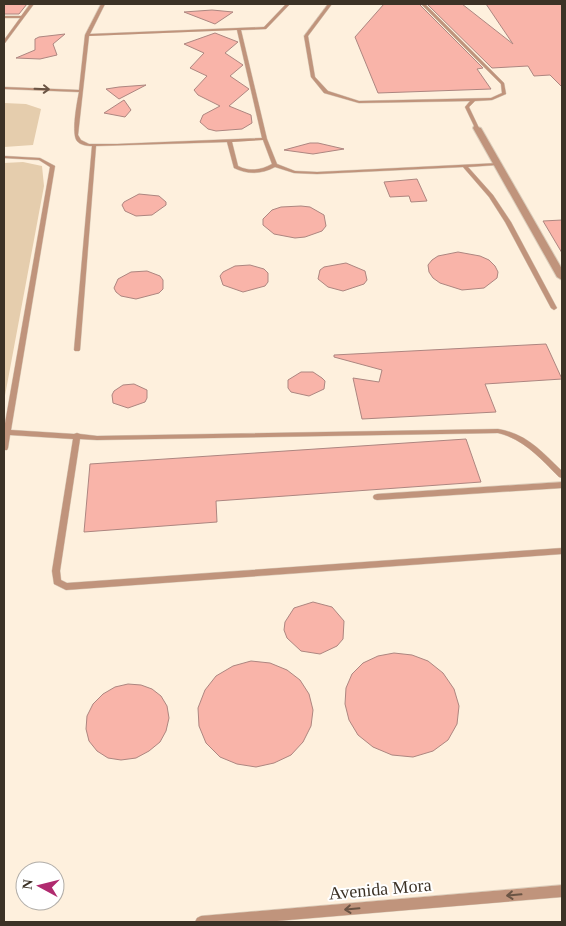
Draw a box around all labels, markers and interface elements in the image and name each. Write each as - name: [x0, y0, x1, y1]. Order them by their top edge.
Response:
- one-way arrow: [34, 84, 50, 94]
- north arrow: [15, 861, 65, 911]
- street label: Avenida Mora: [328, 875, 432, 903]
- text: N: [20, 879, 36, 890]
- one-way arrow: [506, 890, 522, 900]
- one-way arrow: [344, 904, 360, 913]

